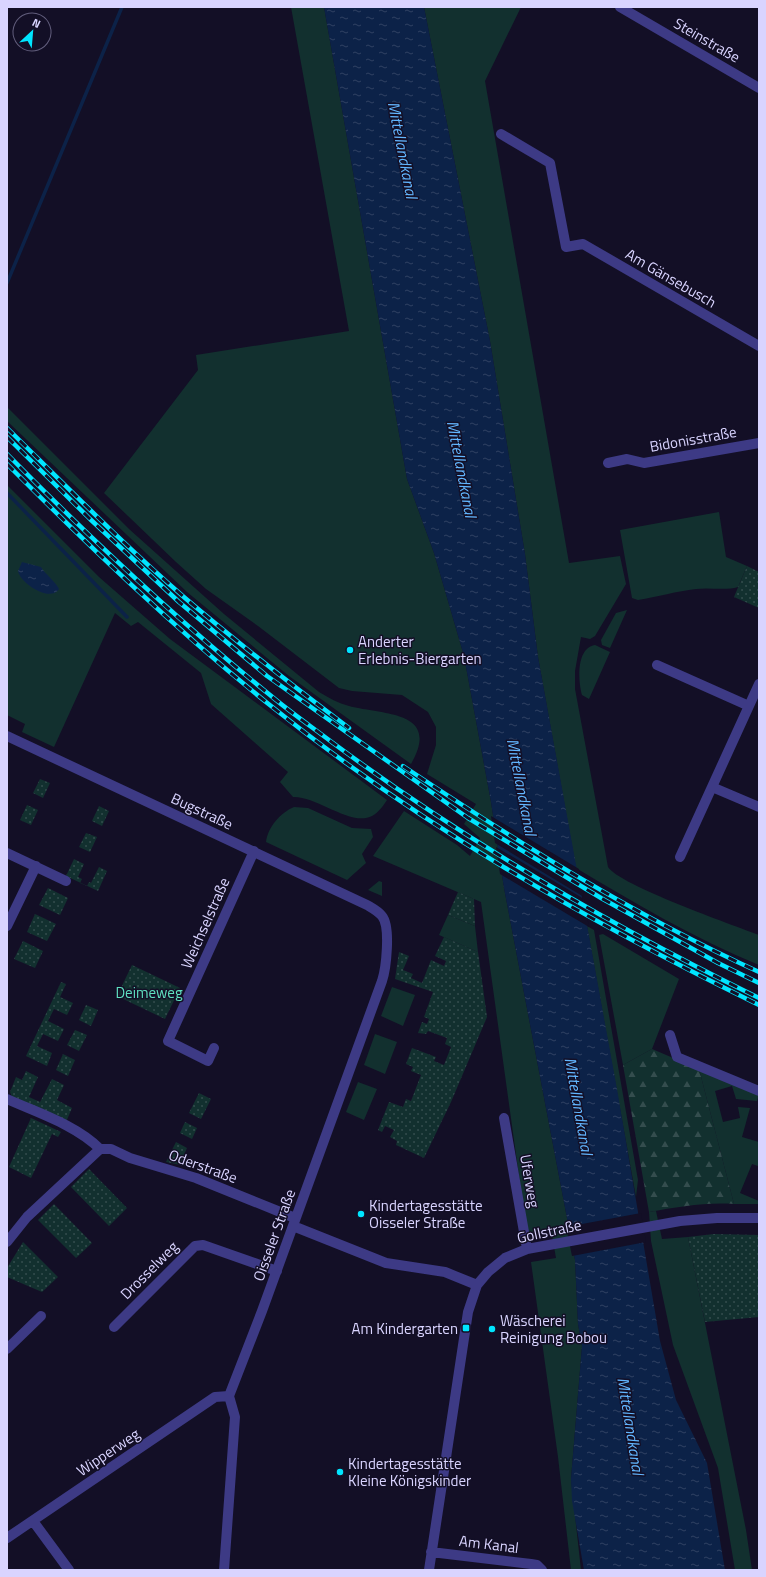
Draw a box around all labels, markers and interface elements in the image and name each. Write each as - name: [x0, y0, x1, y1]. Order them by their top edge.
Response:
- north arrow: [12, 12, 52, 52]
- street label: Steinstraße: [670, 12, 744, 68]
- text: N: [29, 14, 43, 32]
- water label: Mittellandkanal: [382, 99, 424, 202]
- street label: Am Gänsebusch: [621, 243, 721, 313]
- water label: Mittellandkanal: [441, 418, 483, 521]
- street label: Bidonisstraße: [648, 420, 738, 458]
- place label: Anderter Erlebnis-Biergarten: [358, 630, 482, 670]
- marker: Anderter Erlebnis-Biergarten: [345, 645, 355, 655]
- water label: Mittellandkanal: [501, 736, 543, 839]
- street label: Bugstraße: [167, 787, 237, 835]
- street label: Weichselstraße: [175, 874, 235, 972]
- park label: Deimeweg: [115, 981, 183, 1004]
- water label: Mittellandkanal: [559, 1055, 600, 1158]
- street label: Oderstraße: [165, 1143, 241, 1189]
- street label: Uferweg: [514, 1152, 546, 1210]
- street label: Oisseler Straße: [247, 1186, 301, 1284]
- place label: Kindertagesstätte Oisseler Straße: [369, 1194, 482, 1234]
- marker: Kindertagesstätte Oisseler Straße: [356, 1209, 366, 1219]
- street label: Gollstraße: [515, 1213, 583, 1249]
- street label: Drosselweg: [115, 1235, 184, 1304]
- place label: Wäscherei Reinigung Bobou: [500, 1309, 607, 1349]
- place label: Am Kindergarten: [351, 1317, 458, 1340]
- marker: Am Kindergarten: [461, 1323, 471, 1333]
- marker: Wäscherei Reinigung Bobou: [487, 1324, 497, 1334]
- water label: Mittellandkanal: [611, 1375, 651, 1478]
- street label: Wipperweg: [72, 1422, 144, 1482]
- place label: Kindertagesstätte Kleine Königskinder: [348, 1452, 471, 1492]
- marker: Kindertagesstätte Kleine Königskinder: [335, 1467, 345, 1477]
- street label: Am Kanal: [458, 1529, 520, 1559]

